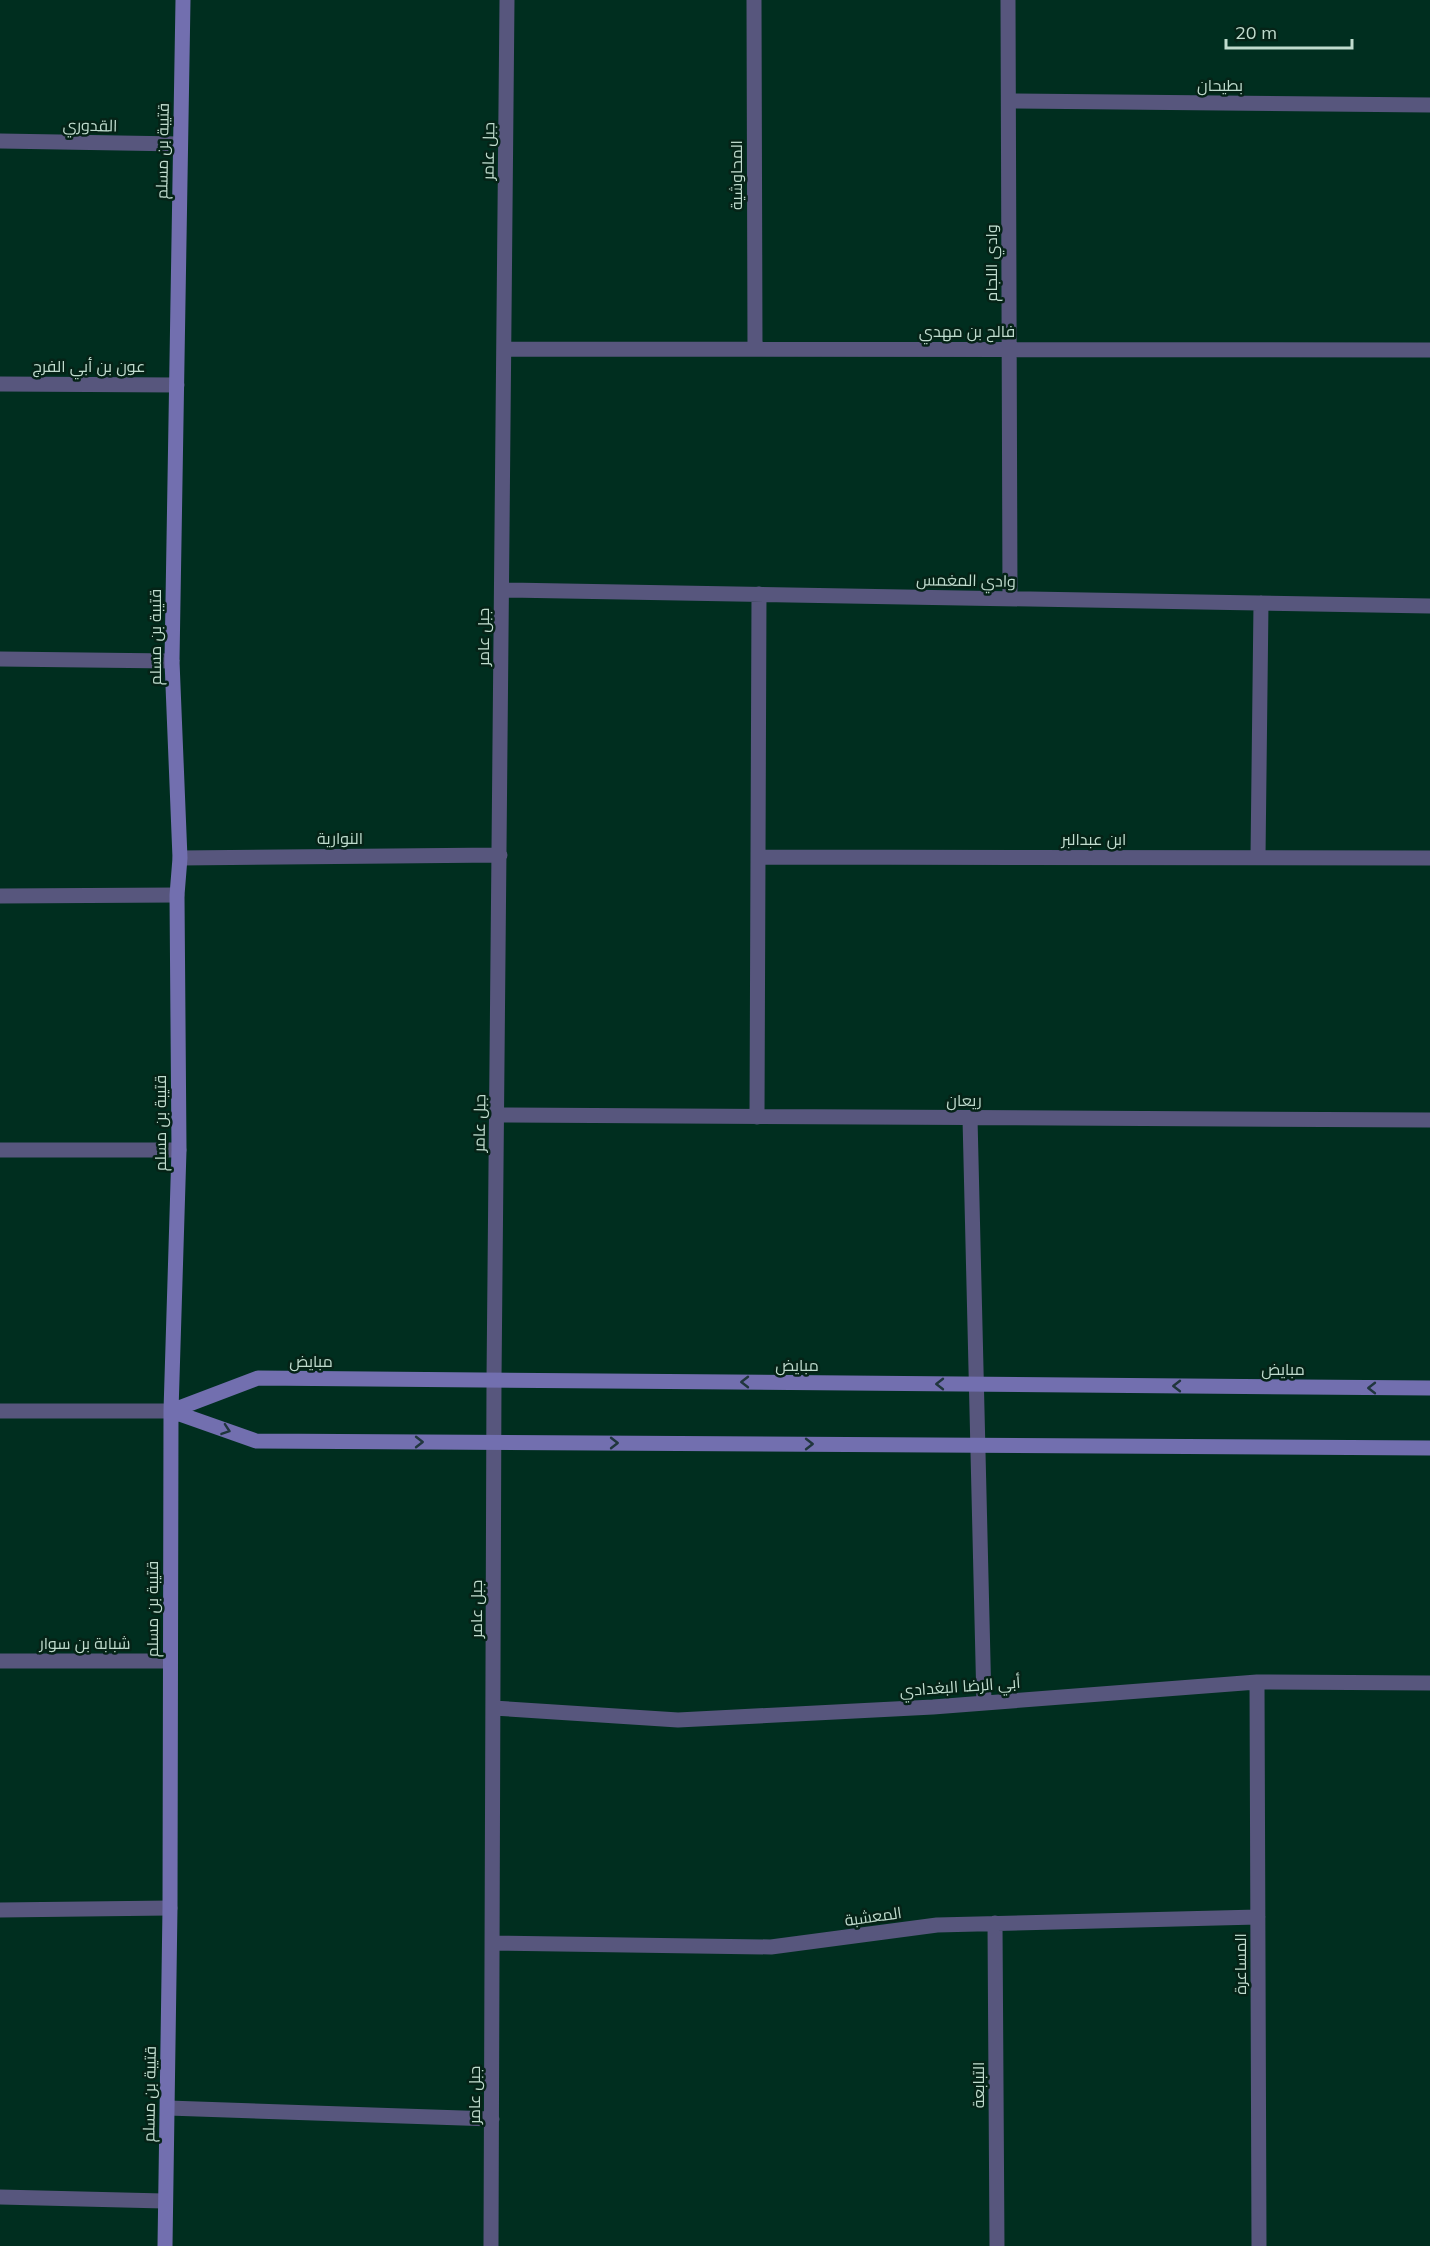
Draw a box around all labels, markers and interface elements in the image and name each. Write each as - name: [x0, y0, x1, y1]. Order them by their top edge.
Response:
- scale bar: [1226, 12, 1352, 50]
- text: 20 m: [1235, 21, 1277, 44]
- street label: بطيحان: [1197, 75, 1243, 96]
- street label: قتيبة بن مسلم: [151, 103, 175, 199]
- street label: القدوري: [62, 115, 118, 139]
- street label: جبل عامر: [477, 122, 500, 181]
- street label: المحاوشية: [726, 140, 746, 210]
- street label: وادي اللجام: [981, 224, 1005, 302]
- street label: فالح بن مهدي: [919, 321, 1015, 345]
- street label: عون بن أبي الفرج: [32, 356, 146, 380]
- street label: وادي المغمس: [916, 569, 1016, 595]
- street label: قتيبة بن مسلم: [145, 589, 167, 685]
- street label: جبل عامر: [473, 608, 494, 667]
- street label: النوارية: [317, 828, 363, 848]
- street label: ابن عبدالبر: [1061, 829, 1126, 850]
- street label: قتيبة بن مسلم: [150, 1075, 172, 1171]
- street label: ريعان: [946, 1090, 982, 1111]
- street label: جبل عامر: [468, 1094, 491, 1153]
- street label: مبايض: [289, 1351, 333, 1372]
- street label: مبايض: [775, 1355, 819, 1376]
- street label: مبايض: [1261, 1359, 1305, 1380]
- one-way arrow: [740, 1376, 749, 1389]
- one-way arrow: [935, 1378, 944, 1390]
- one-way arrow: [1172, 1380, 1181, 1392]
- one-way arrow: [1367, 1382, 1376, 1394]
- one-way arrow: [220, 1423, 231, 1436]
- one-way arrow: [415, 1436, 424, 1448]
- one-way arrow: [610, 1437, 619, 1449]
- one-way arrow: [805, 1438, 814, 1450]
- street label: قتيبة بن مسلم: [142, 1561, 164, 1657]
- street label: جبل عامر: [466, 1580, 487, 1639]
- street label: شبابة بن سوار: [39, 1633, 130, 1654]
- street label: أبي الرضا البغدادي: [899, 1672, 1021, 1704]
- street label: المعشبة: [843, 1902, 903, 1930]
- street label: المساعرة: [1230, 1933, 1250, 1995]
- street label: قتيبة بن مسلم: [138, 2046, 162, 2142]
- street label: التبابعة: [968, 2062, 988, 2108]
- street label: جبل عامر: [464, 2066, 485, 2125]

